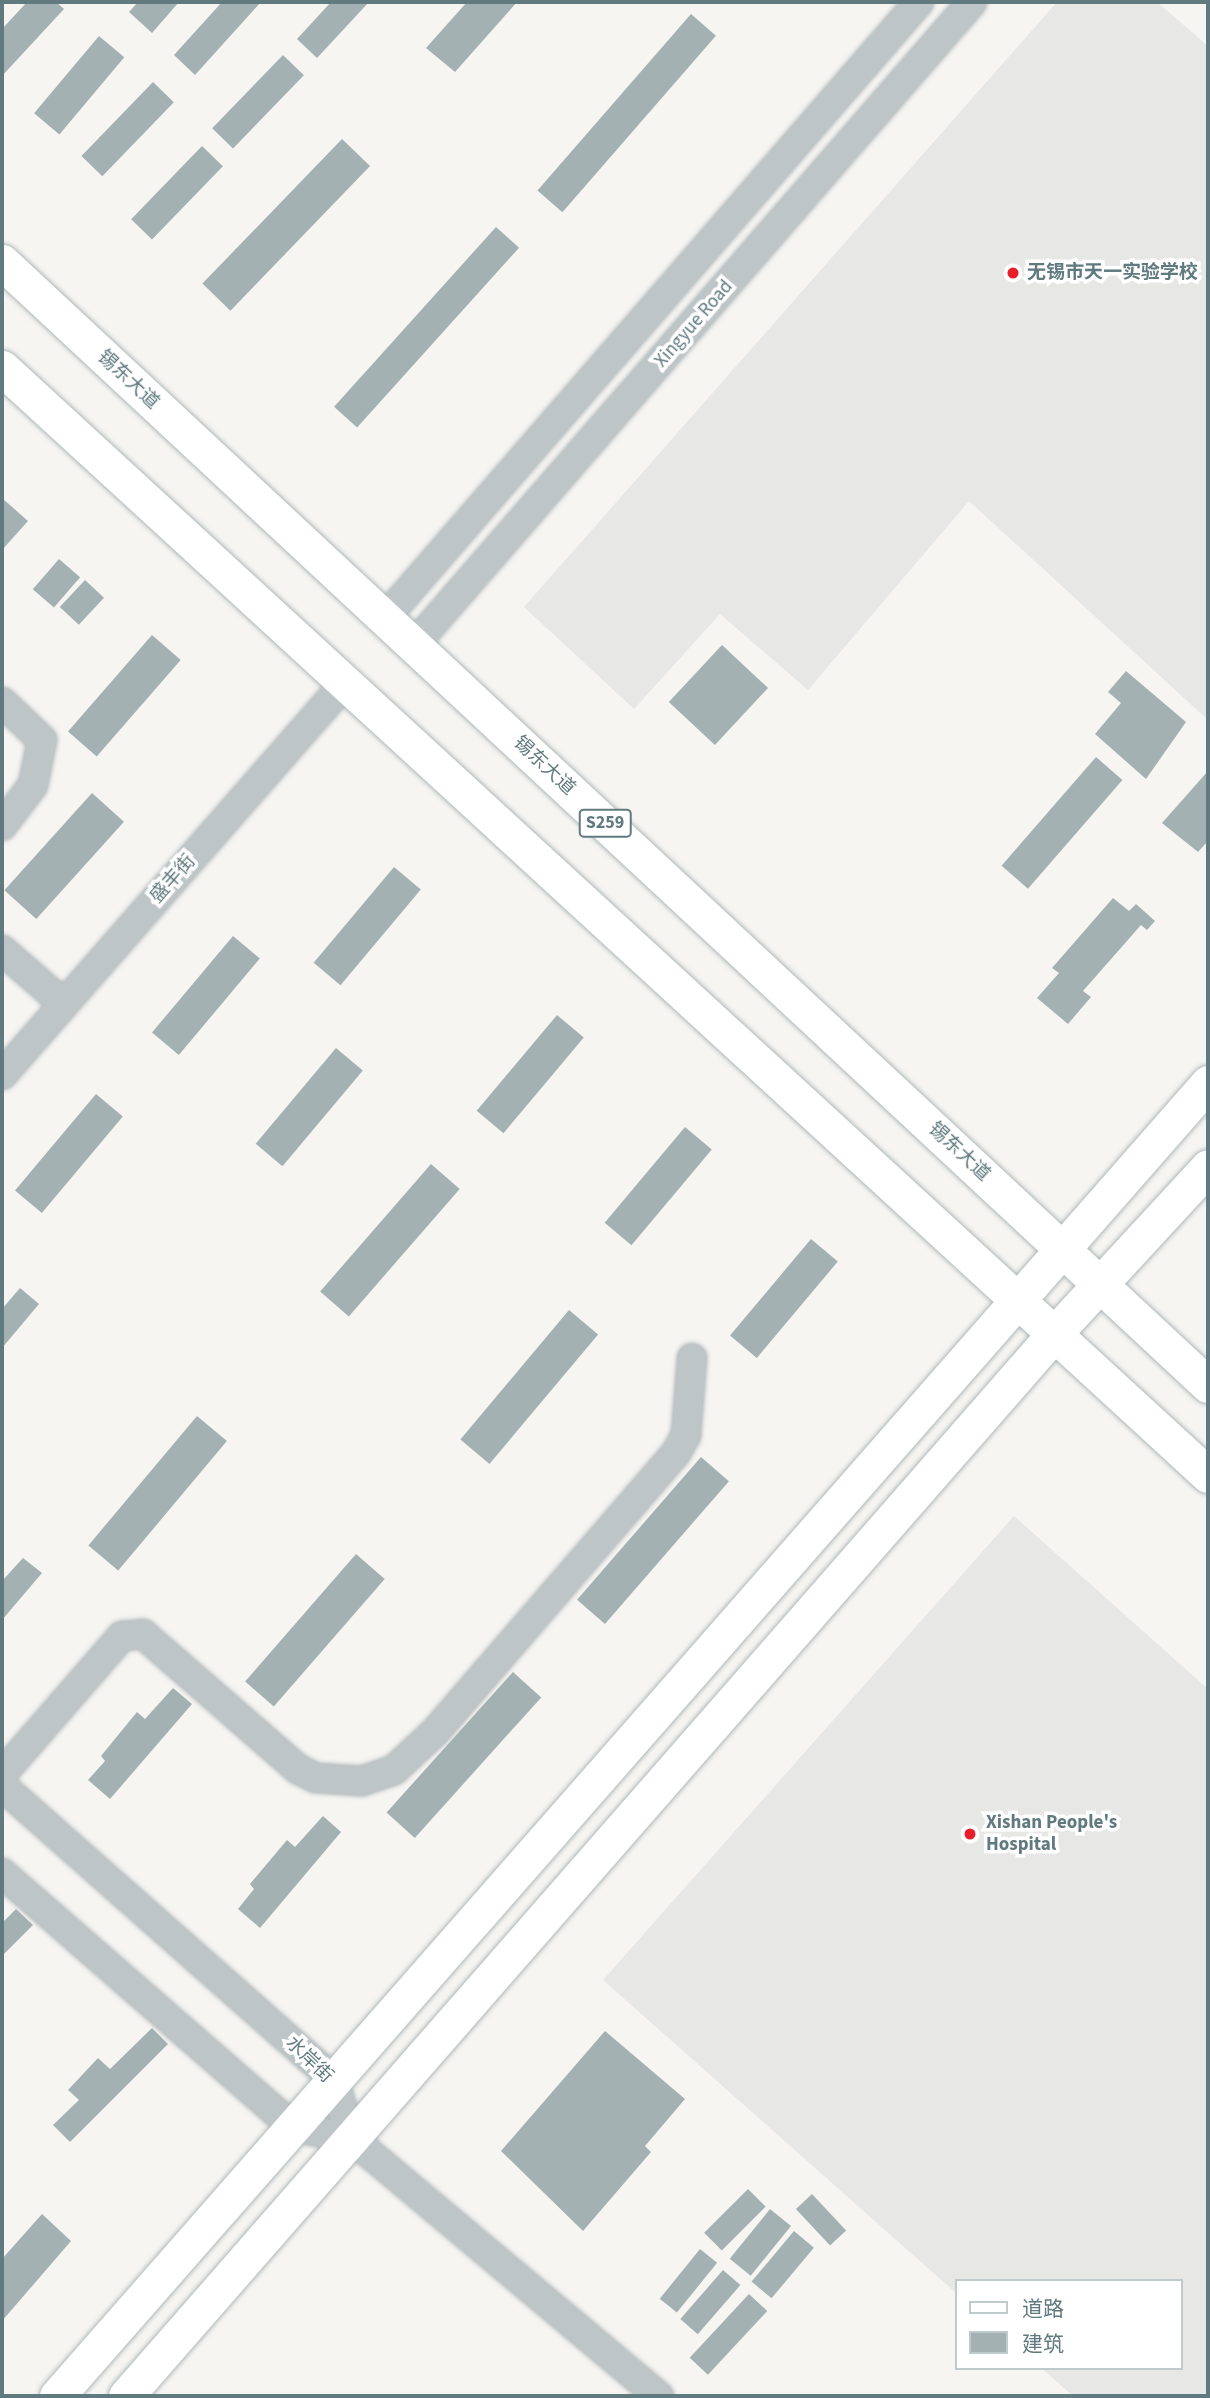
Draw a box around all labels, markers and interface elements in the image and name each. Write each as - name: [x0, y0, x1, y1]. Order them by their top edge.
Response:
- place label: 无锡市天一实验学校: [1027, 262, 1198, 284]
- marker: 无锡市天一实验学校: [1005, 265, 1021, 281]
- street label: Xingyue Road: [650, 276, 738, 372]
- street label: 锡东大道: [92, 346, 164, 414]
- street label: 锡东大道: [508, 732, 580, 800]
- road number: S259: [577, 808, 633, 838]
- street label: 盛丰街: [146, 850, 200, 908]
- street label: 锡东大道: [923, 1118, 995, 1186]
- place label: Xishan People's Hospital: [986, 1812, 1117, 1856]
- marker: Xishan People's Hospital: [960, 1824, 980, 1844]
- street label: 水岸街: [281, 2032, 337, 2088]
- legend: [954, 2279, 1182, 2370]
- text: 道路: [1022, 2294, 1064, 2324]
- text: 建筑: [1022, 2329, 1064, 2359]

